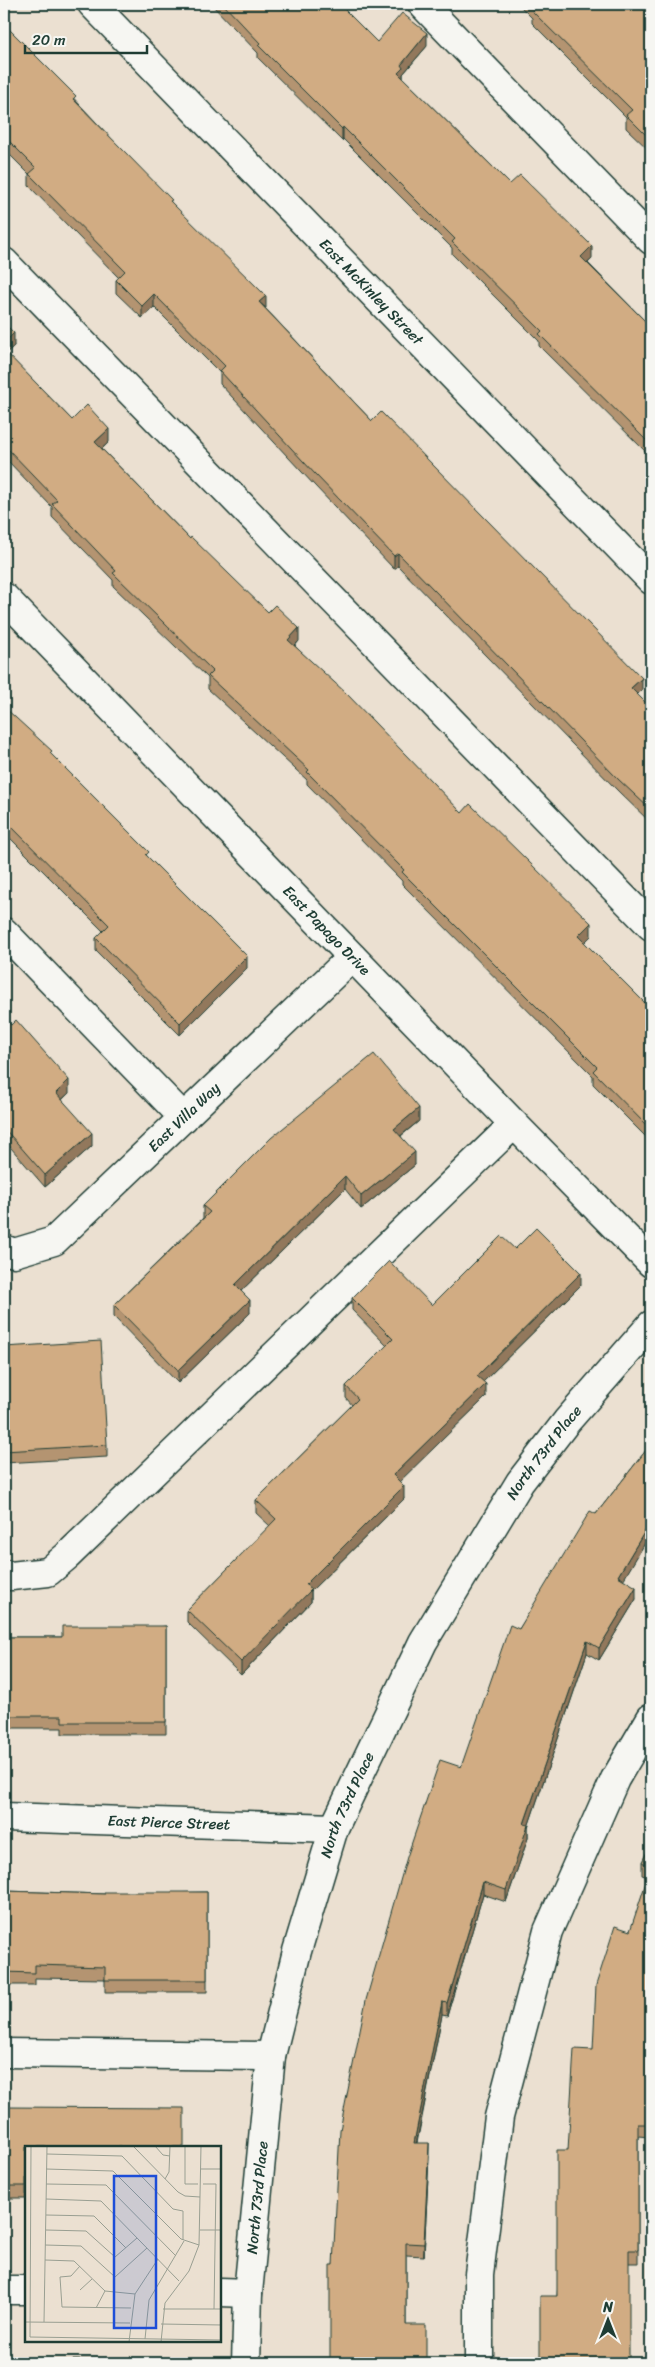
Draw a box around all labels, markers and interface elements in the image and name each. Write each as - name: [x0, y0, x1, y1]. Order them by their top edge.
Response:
- scale bar: [25, 22, 148, 54]
- text: 20 m: [32, 27, 66, 53]
- street label: East McKinley Street: [313, 232, 430, 352]
- street label: East Papago Drive: [276, 879, 377, 982]
- street label: East Villa Way: [141, 1076, 227, 1158]
- street label: North 73rd Place: [499, 1399, 589, 1505]
- street label: North 73rd Place: [313, 1747, 382, 1861]
- street label: East Pierce Street: [107, 1807, 231, 1838]
- street label: North 73rd Place: [239, 2139, 276, 2255]
- inset map: [25, 2146, 221, 2342]
- north arrow: [582, 2294, 632, 2344]
- text: N: [602, 2295, 613, 2320]

